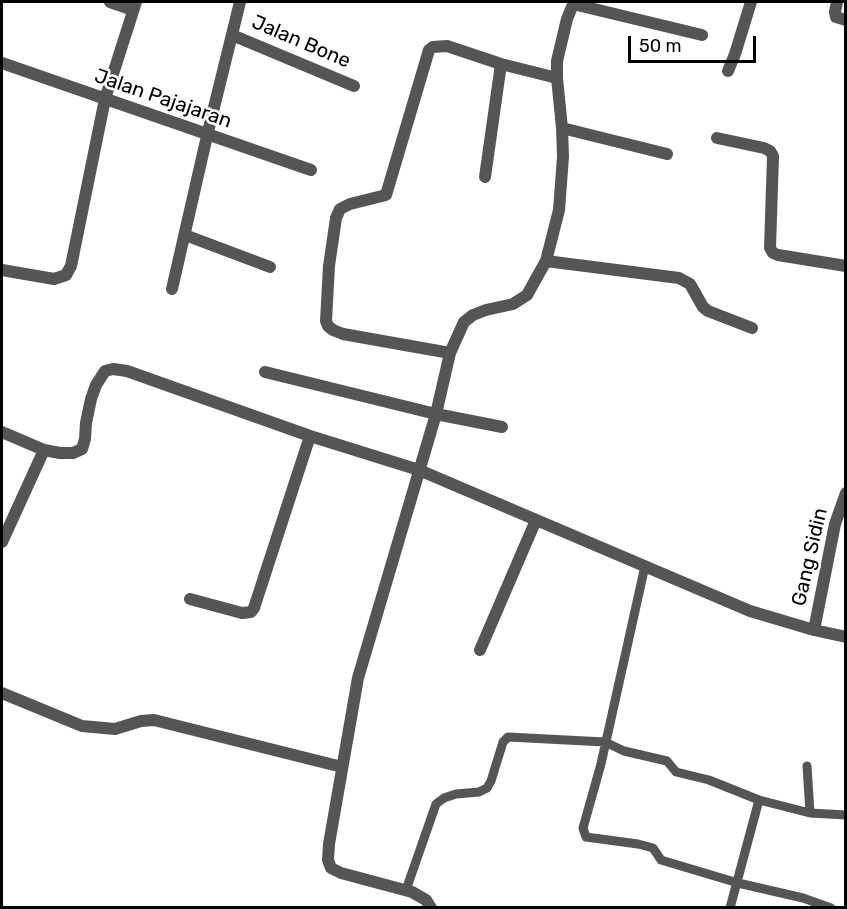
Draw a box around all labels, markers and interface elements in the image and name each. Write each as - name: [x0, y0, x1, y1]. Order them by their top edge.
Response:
- street label: Jalan Bone: [248, 10, 354, 74]
- scale bar: [631, 24, 758, 62]
- text: 50 m: [639, 35, 682, 57]
- street label: Jalan Pajajaran: [91, 64, 235, 134]
- street label: Gang Sidin: [787, 506, 833, 608]

